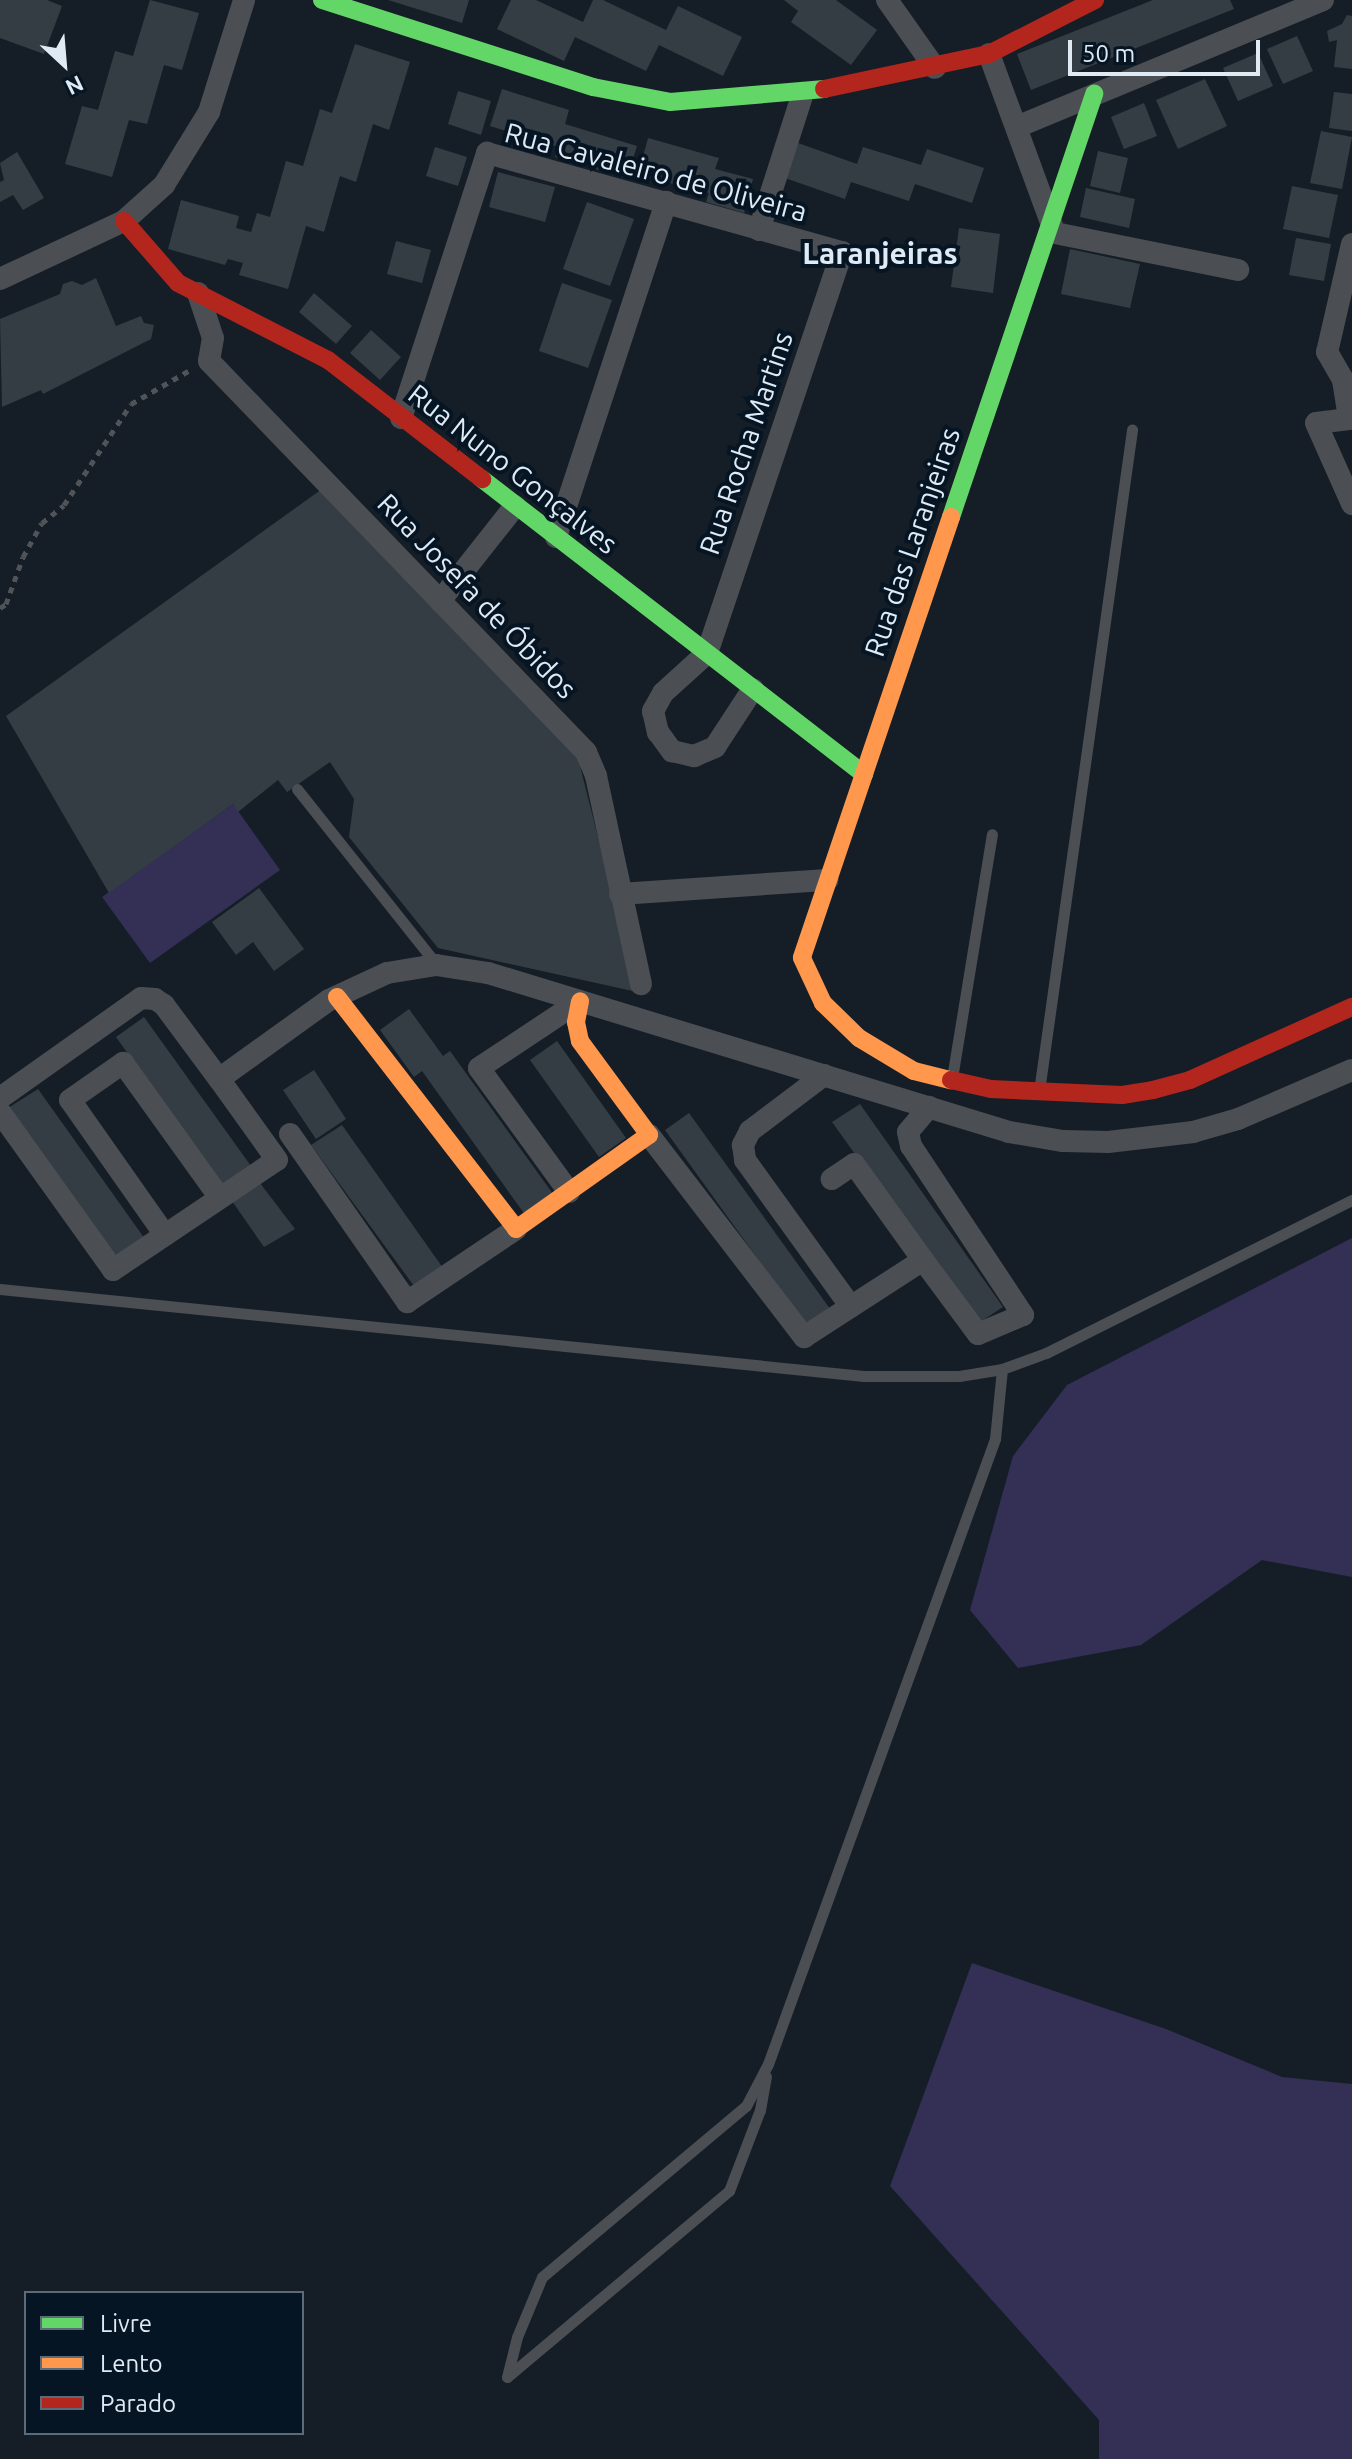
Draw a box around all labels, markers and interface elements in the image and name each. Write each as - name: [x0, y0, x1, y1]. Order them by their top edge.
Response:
- north arrow: [24, 24, 104, 104]
- scale bar: [1072, 24, 1264, 74]
- text: 50 m: [1082, 40, 1135, 67]
- text: N: [62, 71, 88, 101]
- street label: Rua Cavaleiro de Oliveira: [501, 115, 811, 229]
- district label: Laranjeiras: [802, 235, 958, 271]
- street label: Rua Rocha Martins: [692, 327, 800, 559]
- street label: Rua Nuno Gonçalves: [402, 377, 624, 561]
- street label: Rua das Laranjeiras: [857, 423, 967, 661]
- street label: Rua Josefa de Óbidos: [371, 487, 583, 705]
- legend: [24, 2291, 304, 2435]
- text: Livre: [100, 2310, 152, 2337]
- text: Lento: [100, 2350, 163, 2377]
- text: Parado: [100, 2390, 176, 2417]

